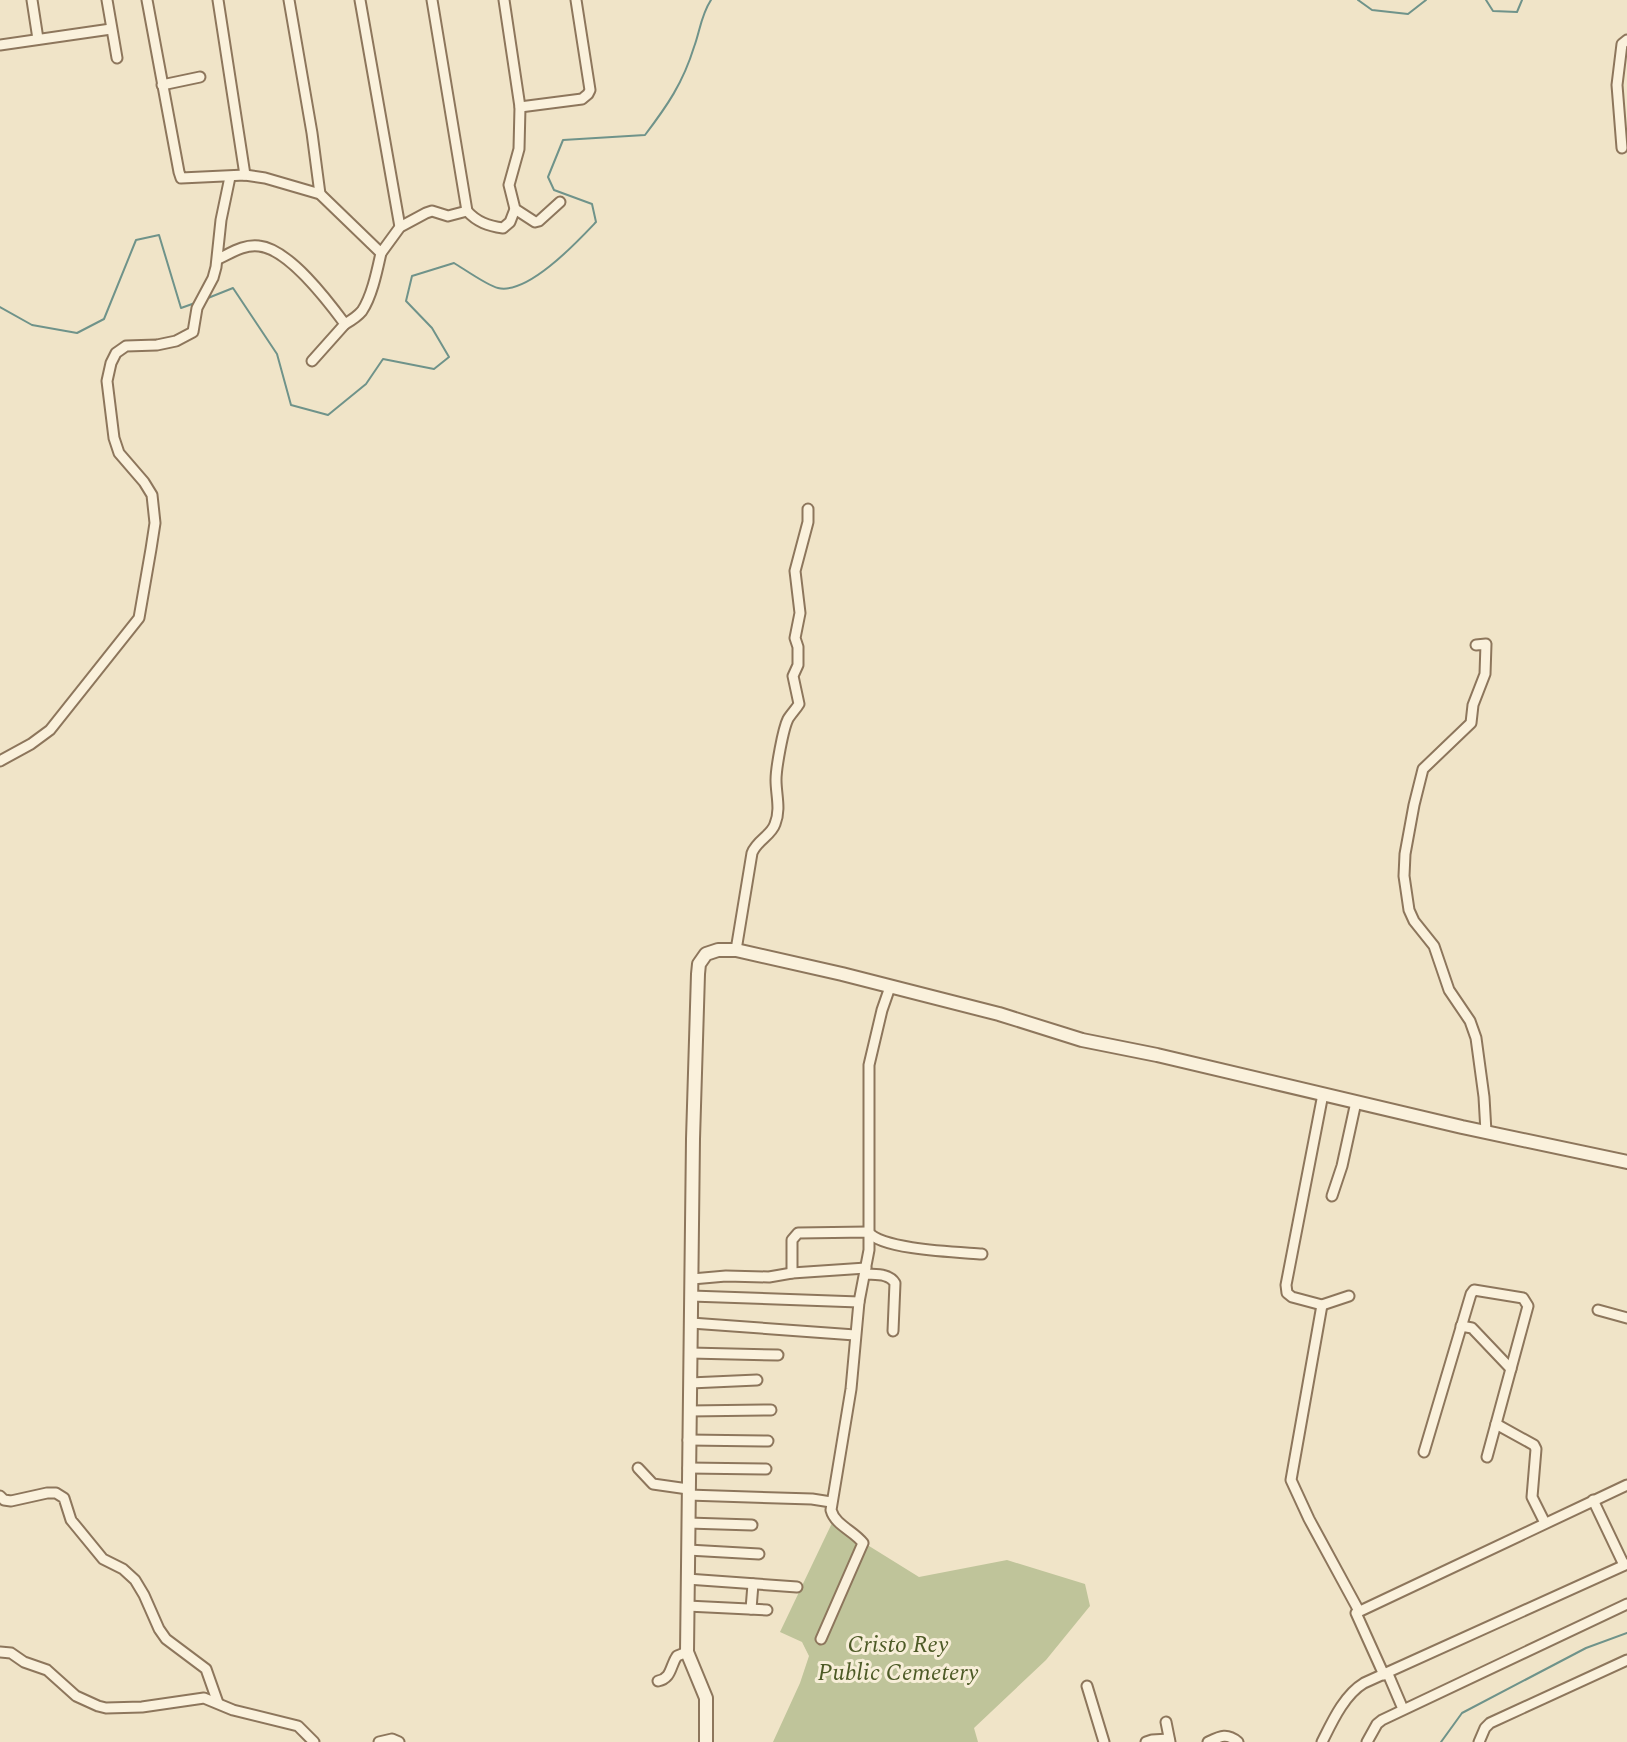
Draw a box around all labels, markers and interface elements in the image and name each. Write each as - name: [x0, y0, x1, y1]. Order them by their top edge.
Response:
- park label: Cristo Rey Public Cemetery: [818, 1627, 979, 1691]

